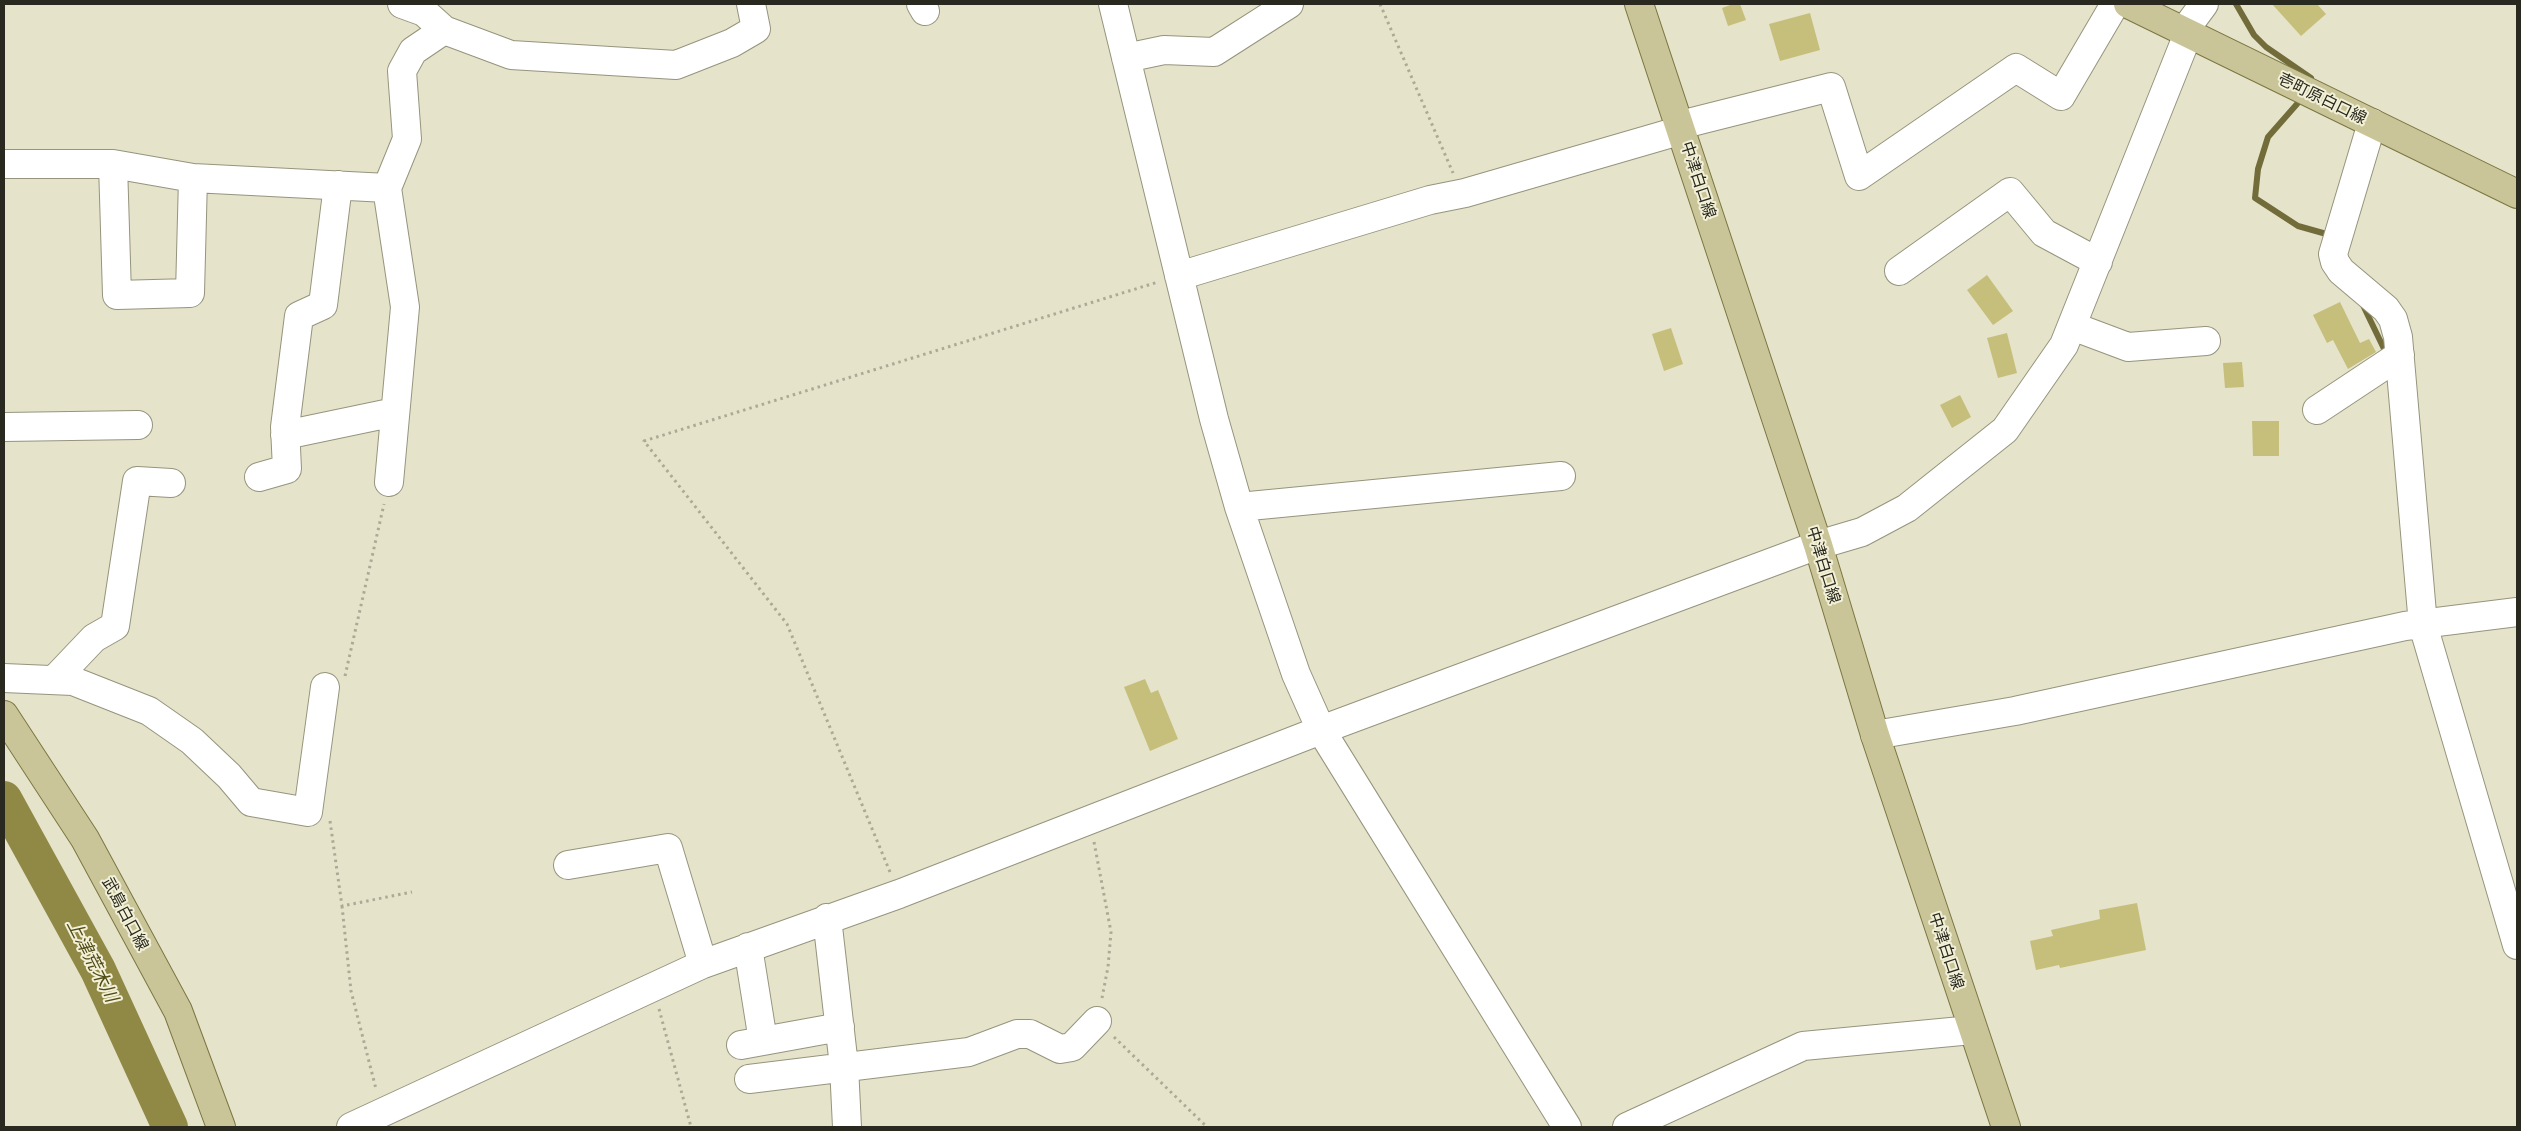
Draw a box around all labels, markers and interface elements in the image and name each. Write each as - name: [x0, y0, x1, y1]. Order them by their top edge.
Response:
- street label: 壱町原白口線: [2275, 69, 2369, 129]
- street label: 中津白口線: [1677, 139, 1719, 221]
- street label: 中津白口線: [1802, 524, 1844, 606]
- street label: 武島白口線: [98, 874, 152, 954]
- street label: 中津白口線: [1925, 910, 1967, 992]
- water label: 上津荒木川: [62, 916, 122, 1006]

